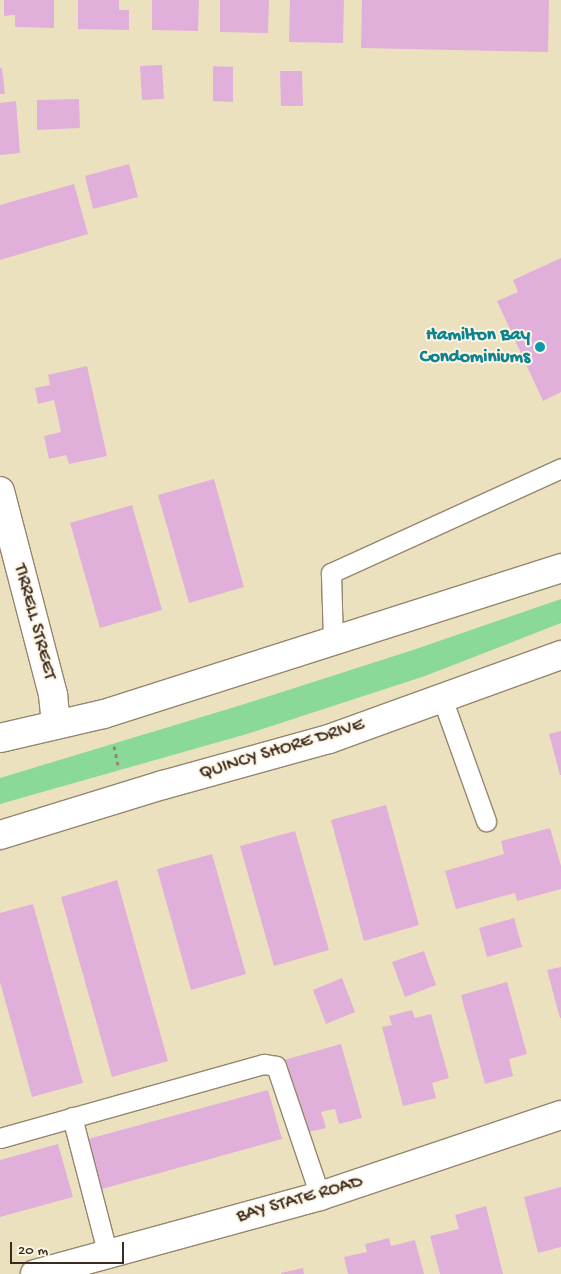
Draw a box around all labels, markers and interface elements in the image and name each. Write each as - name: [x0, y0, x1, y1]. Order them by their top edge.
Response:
- place label: Hamilton Bay Condominiums: [420, 325, 530, 369]
- marker: Hamilton Bay Condominiums: [534, 341, 546, 353]
- street label: TIRRELL STREET: [8, 562, 60, 682]
- street label: QUINCY SHORE DRIVE: [197, 714, 367, 786]
- street label: BAY STATE ROAD: [234, 1171, 366, 1229]
- scale bar: [12, 1232, 126, 1264]
- text: 20 m: [18, 1242, 48, 1260]

